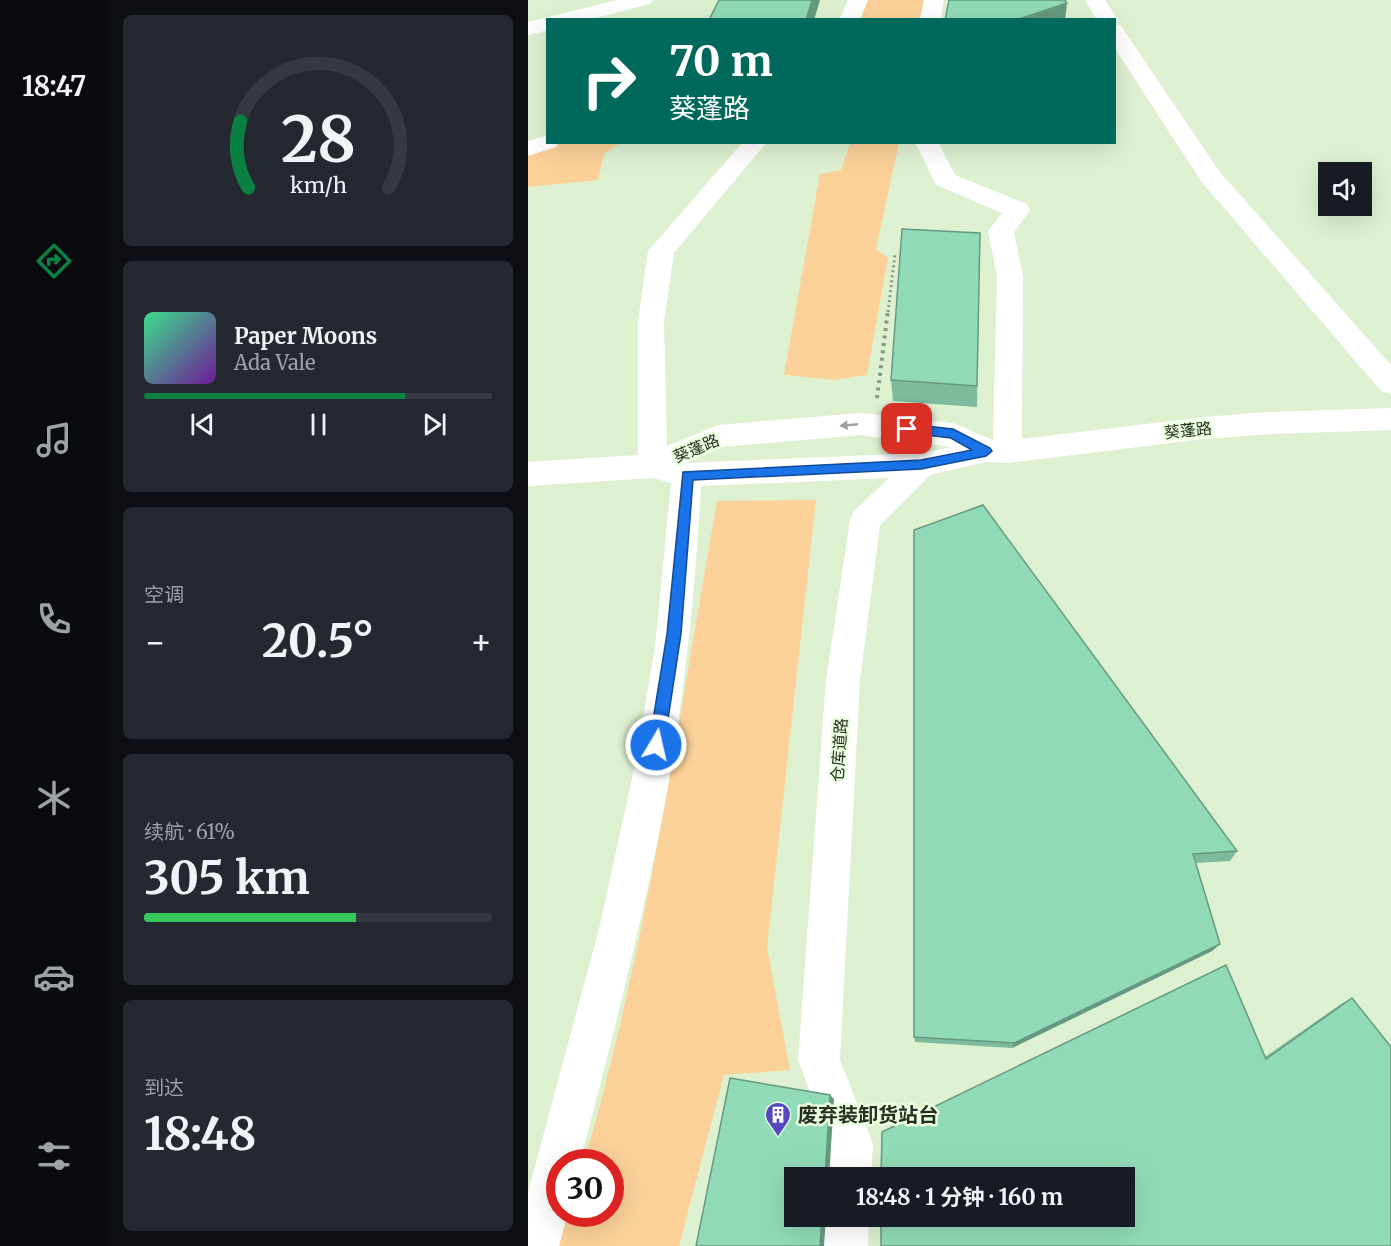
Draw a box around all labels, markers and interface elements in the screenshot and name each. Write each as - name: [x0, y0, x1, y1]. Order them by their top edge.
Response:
- text: 70 m: [669, 35, 773, 87]
- icon: right: [570, 42, 648, 120]
- text: 18:47: [22, 69, 86, 103]
- text: 葵蓬路: [669, 91, 750, 125]
- text: 28: [281, 101, 355, 179]
- map controls: [1318, 162, 1372, 216]
- button: sound: [1318, 162, 1372, 216]
- text: km/h: [290, 172, 346, 199]
- icon: directions: [33, 240, 75, 282]
- text: Paper Moons: [234, 322, 377, 350]
- text: Ada Vale: [234, 350, 315, 375]
- pin: [881, 403, 932, 454]
- icon: previous: [186, 408, 219, 441]
- icon: pause: [302, 408, 335, 441]
- icon: next: [418, 408, 451, 441]
- icon: arrive: [890, 412, 923, 445]
- street label: 葵蓬路: [1163, 418, 1213, 442]
- icon: music: [33, 419, 75, 461]
- one-way arrow: [839, 420, 858, 430]
- street label: 葵蓬路: [670, 429, 722, 467]
- text: 空调: [144, 582, 184, 607]
- icon: phone: [33, 598, 75, 640]
- text: 20.5°: [262, 613, 374, 669]
- text: −: [144, 622, 166, 663]
- text: +: [470, 622, 492, 663]
- position arrow: [624, 713, 688, 777]
- street label: 仓库道路: [827, 717, 851, 783]
- icon: climate: [33, 777, 75, 819]
- text: 续航 · 61%: [144, 819, 235, 844]
- text: 305 km: [144, 850, 310, 906]
- icon: car: [33, 956, 75, 998]
- text: 到达: [144, 1075, 184, 1100]
- building icon: 废弃装卸货站台: [763, 1100, 793, 1138]
- place label: 废弃装卸货站台: [798, 1102, 938, 1127]
- text: 18:48: [144, 1106, 256, 1162]
- icon: filters: [33, 1135, 75, 1177]
- speed limit sign: 30: [546, 1149, 624, 1227]
- text: 18:48 · 1 分钟 · 160 m: [856, 1183, 1063, 1211]

